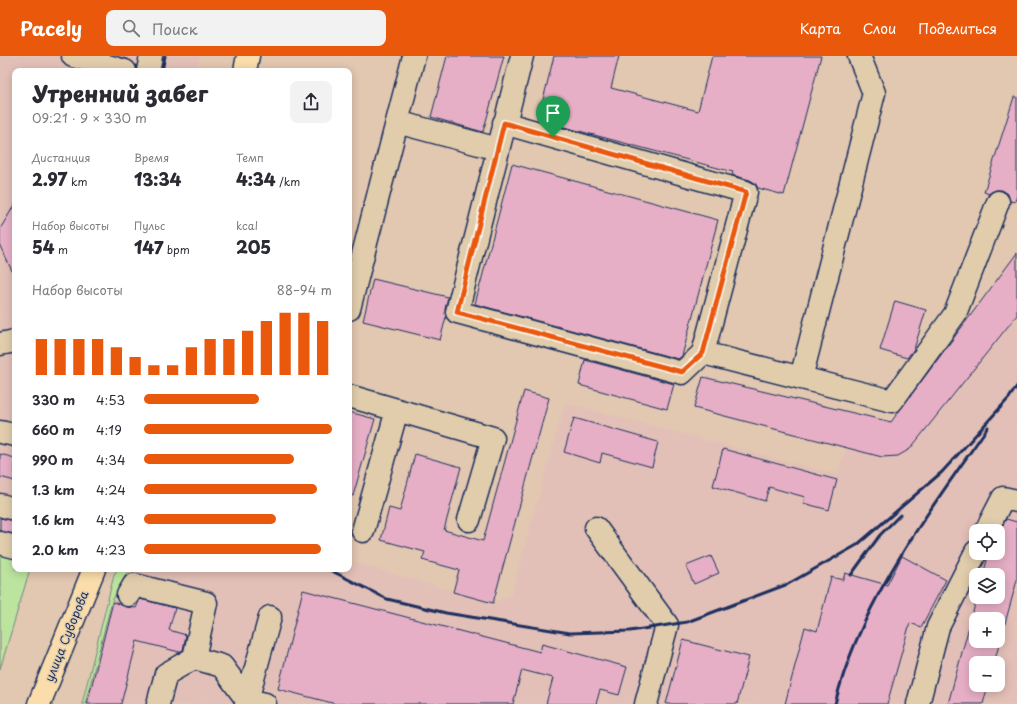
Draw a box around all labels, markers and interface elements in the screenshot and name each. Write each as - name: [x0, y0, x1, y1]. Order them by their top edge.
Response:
- search box: [106, 10, 386, 46]
- text: Pacely: [20, 14, 82, 42]
- icon: search: [120, 17, 142, 39]
- text: Поиск: [152, 17, 198, 40]
- text: Карта: [800, 18, 841, 39]
- text: Слои: [863, 18, 896, 39]
- text: Поделиться: [918, 18, 997, 39]
- text: Утренний забег: [32, 76, 208, 109]
- button: share: [290, 81, 332, 123]
- pin: [536, 96, 570, 137]
- icon: arrive: [542, 102, 564, 124]
- text: 09:21 · 9 × 330 m: [32, 108, 147, 127]
- text: Дистанция: [32, 149, 90, 166]
- text: Время: [134, 149, 169, 166]
- text: Темп: [236, 149, 264, 166]
- text: 2.97: [32, 166, 67, 192]
- text: 13:34: [134, 166, 181, 192]
- text: 4:34: [236, 166, 276, 192]
- text: km: [67, 173, 88, 190]
- text: /km: [276, 173, 300, 190]
- text: Набор высоты: [32, 217, 109, 234]
- text: Пульс: [134, 217, 165, 234]
- text: kcal: [236, 217, 258, 234]
- text: 54: [32, 234, 55, 260]
- text: 147: [134, 234, 163, 260]
- text: 205: [236, 234, 271, 260]
- text: m: [55, 241, 68, 258]
- text: bpm: [163, 241, 190, 258]
- text: Набор высоты: [32, 280, 123, 299]
- text: 88–94 m: [277, 280, 332, 299]
- text: 330 m: [32, 390, 75, 409]
- text: 4:53: [96, 390, 125, 409]
- text: 660 m: [32, 420, 75, 439]
- text: 4:19: [96, 420, 122, 439]
- text: 990 m: [32, 450, 73, 469]
- text: 4:34: [96, 450, 126, 469]
- text: 1.3 km: [32, 480, 75, 499]
- text: 4:24: [96, 480, 126, 499]
- text: 1.6 km: [32, 510, 74, 529]
- text: 4:43: [96, 510, 125, 529]
- map controls: [969, 524, 1005, 692]
- button: locate: [969, 524, 1005, 560]
- text: 2.0 km: [32, 540, 79, 559]
- text: 4:23: [96, 540, 126, 559]
- button: layers: [969, 568, 1005, 604]
- street label: улица Суворова: [40, 587, 93, 684]
- button: +: [969, 612, 1005, 648]
- button: −: [969, 656, 1005, 692]

